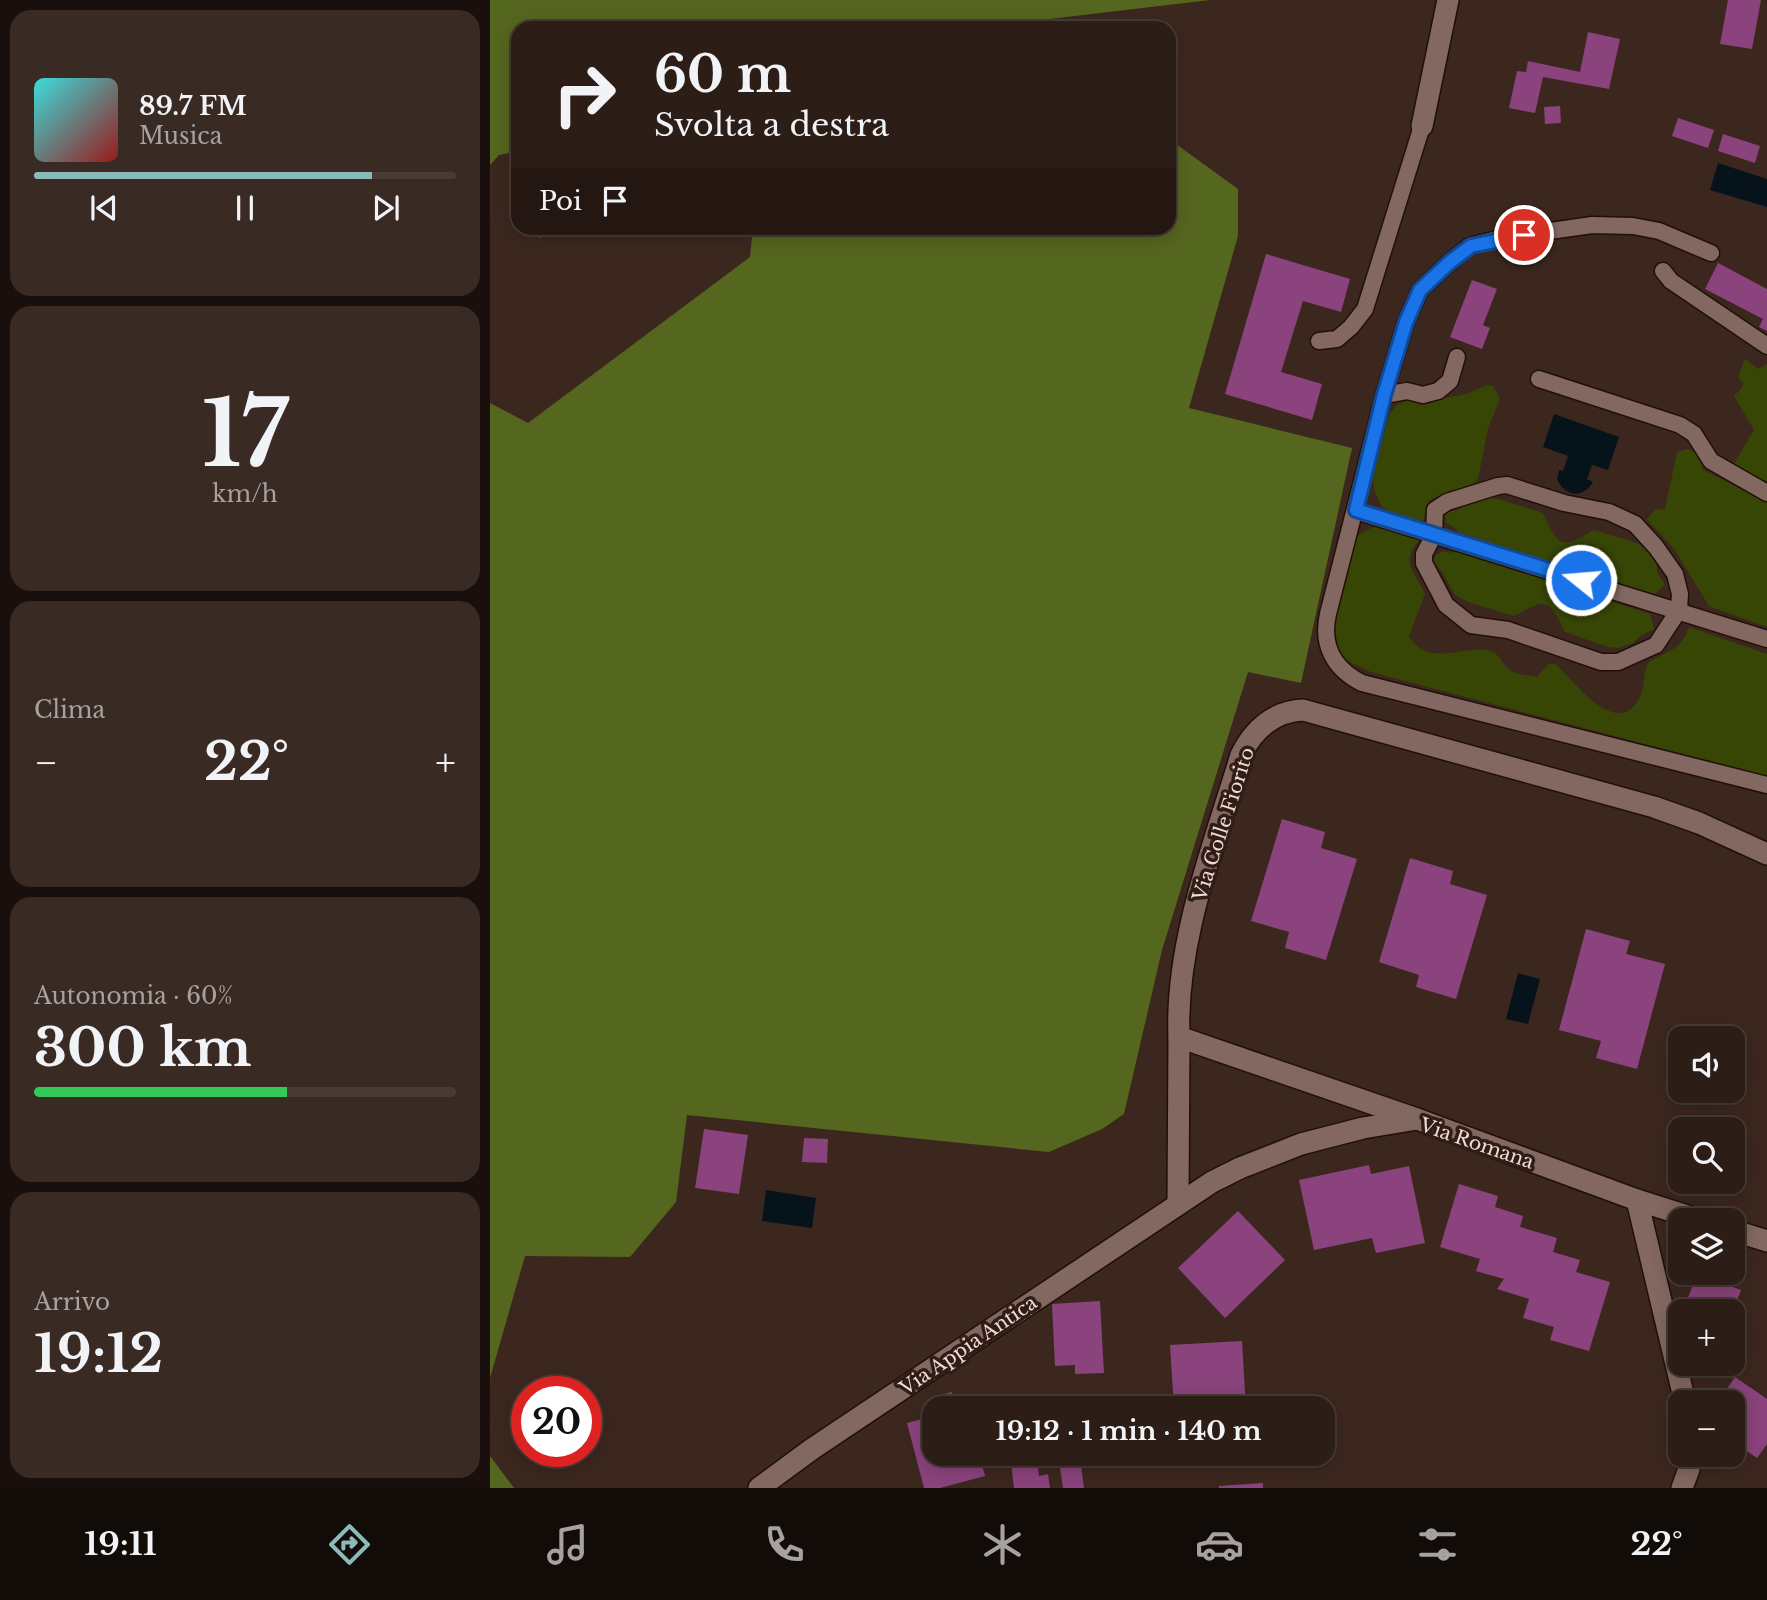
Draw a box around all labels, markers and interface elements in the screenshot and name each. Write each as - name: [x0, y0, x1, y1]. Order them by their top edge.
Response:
- text: 60 m: [654, 44, 791, 105]
- icon: right: [539, 49, 630, 140]
- text: 89.7 FM: [139, 90, 247, 122]
- text: Svolta a destra: [654, 105, 889, 145]
- text: Musica: [139, 122, 222, 150]
- icon: arrive: [596, 182, 634, 220]
- text: Poi: [539, 185, 582, 217]
- icon: previous: [85, 189, 123, 227]
- icon: pause: [226, 189, 264, 227]
- icon: next: [367, 189, 405, 227]
- pin: [1494, 205, 1554, 265]
- icon: arrive: [1505, 216, 1543, 254]
- text: 17: [202, 378, 288, 491]
- text: km/h: [212, 480, 278, 508]
- position arrow: [1544, 543, 1618, 617]
- text: Clima: [34, 696, 105, 724]
- text: 22°: [204, 730, 289, 794]
- text: −: [34, 739, 58, 786]
- text: +: [435, 739, 456, 786]
- street label: Via Colle Fiorito: [1187, 744, 1259, 905]
- text: Autonomia · 60%: [34, 982, 233, 1010]
- text: 300 km: [34, 1016, 252, 1080]
- map controls: [1668, 1026, 1745, 1467]
- button: sound: [1668, 1026, 1745, 1103]
- street label: Via Romana: [1416, 1113, 1537, 1174]
- button: search: [1668, 1117, 1745, 1194]
- button: layers: [1668, 1208, 1745, 1285]
- text: Arrivo: [34, 1288, 110, 1316]
- street label: Via Appia Antica: [895, 1291, 1042, 1400]
- button: +: [1668, 1299, 1745, 1376]
- text: 19:12: [34, 1322, 163, 1386]
- speed limit sign: 20: [511, 1376, 602, 1467]
- button: −: [1668, 1390, 1745, 1467]
- text: 19:12 · 1 min · 140 m: [996, 1415, 1261, 1447]
- icon: directions: [325, 1520, 374, 1569]
- icon: music: [543, 1520, 592, 1569]
- icon: phone: [760, 1520, 809, 1569]
- icon: climate: [978, 1520, 1027, 1569]
- icon: car: [1195, 1520, 1244, 1569]
- icon: filters: [1413, 1520, 1462, 1569]
- text: 19:11: [84, 1524, 157, 1564]
- text: 22°: [1630, 1524, 1683, 1564]

